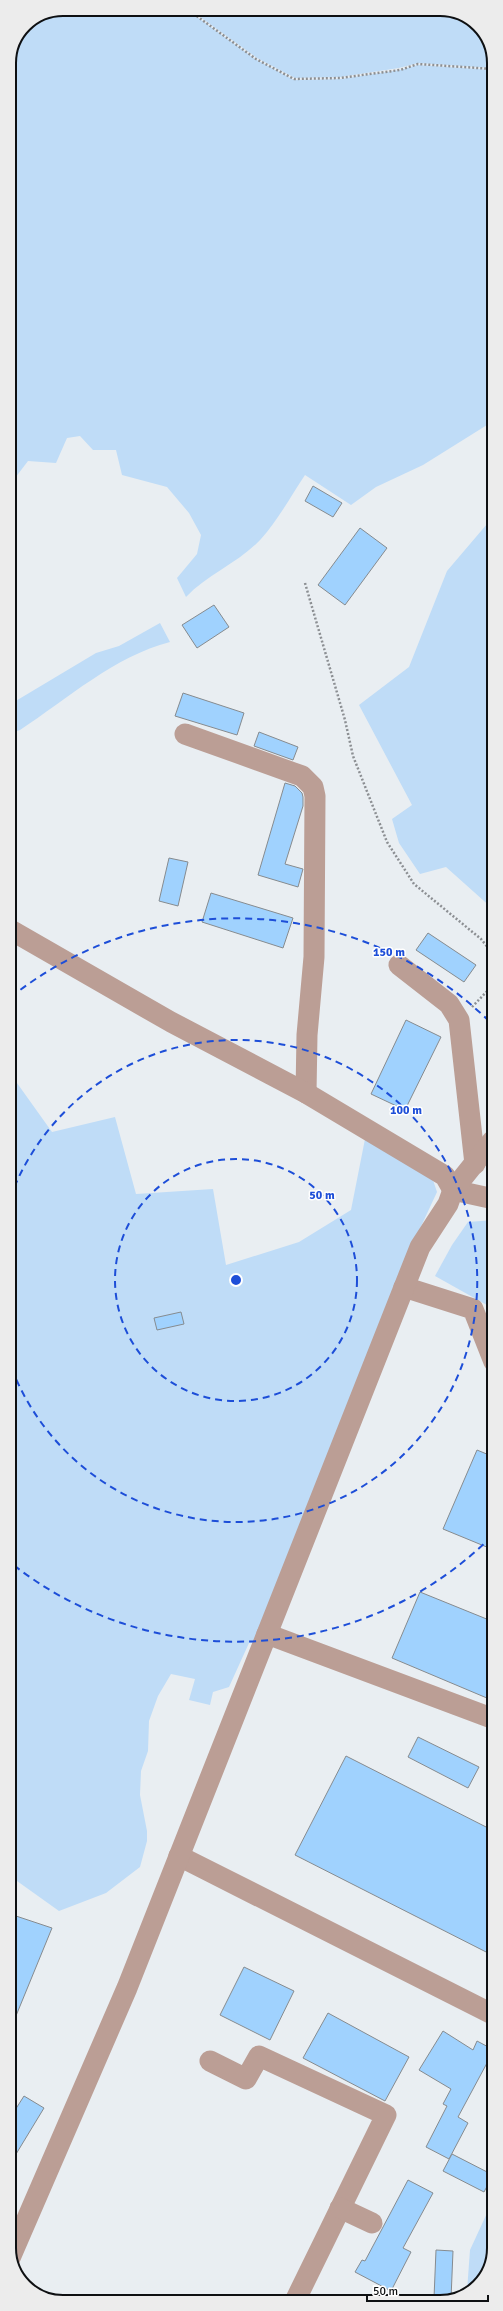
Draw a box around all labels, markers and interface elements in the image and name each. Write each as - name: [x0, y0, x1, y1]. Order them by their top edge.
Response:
- text: 150 m: [373, 945, 405, 960]
- text: 100 m: [390, 1103, 422, 1118]
- text: 50 m: [309, 1188, 335, 1203]
- centre of rings: [229, 1273, 243, 1287]
- scale bar: [367, 2277, 488, 2303]
- text: 50 m: [373, 2284, 398, 2299]

